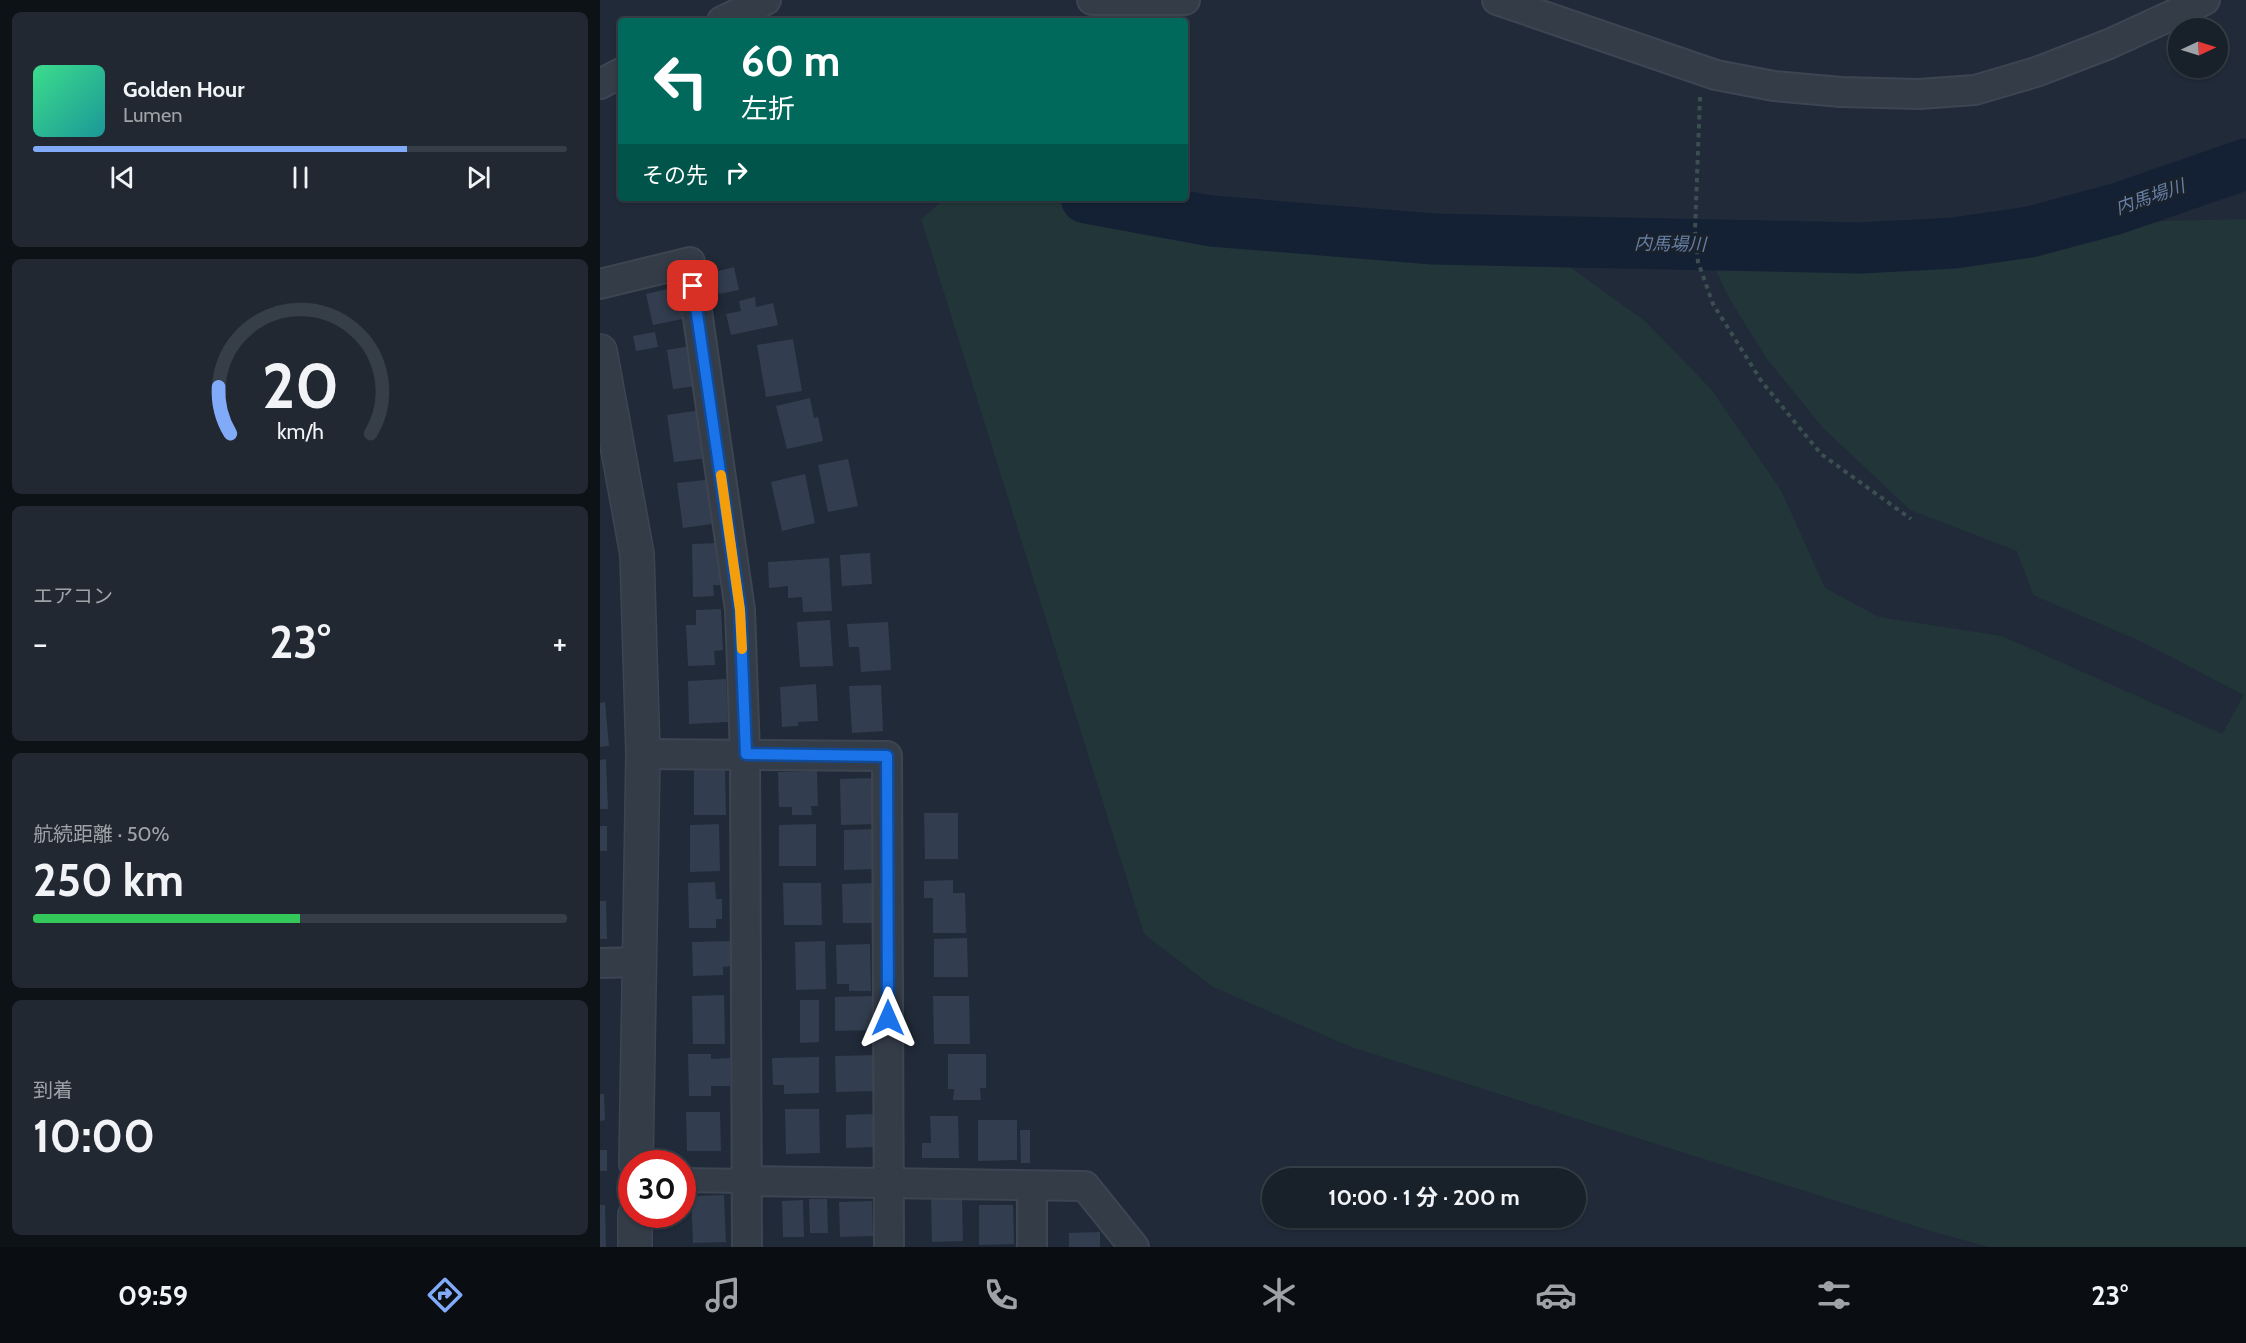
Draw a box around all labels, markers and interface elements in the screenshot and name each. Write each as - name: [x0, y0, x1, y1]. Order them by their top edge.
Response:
- north arrow: [2168, 18, 2228, 78]
- map controls: [2168, 18, 2228, 78]
- text: 60 m: [741, 35, 840, 87]
- icon: left: [642, 42, 720, 120]
- text: Golden Hour: [123, 76, 244, 103]
- text: 左折: [741, 92, 795, 125]
- text: Lumen: [123, 103, 182, 127]
- icon: right: [720, 156, 753, 189]
- icon: previous: [106, 161, 139, 194]
- icon: pause: [284, 161, 317, 194]
- icon: next: [462, 161, 495, 194]
- text: その先: [642, 162, 708, 189]
- water label: 内馬場川: [2112, 174, 2190, 219]
- water label: 内馬場川: [1634, 232, 1708, 256]
- pin: [667, 260, 718, 311]
- icon: arrive: [676, 269, 709, 302]
- text: 20: [261, 348, 339, 424]
- text: km/h: [277, 418, 323, 444]
- text: エアコン: [33, 584, 113, 608]
- text: 23°: [269, 615, 331, 669]
- text: −: [33, 623, 48, 663]
- text: +: [552, 623, 567, 663]
- text: 航続距離 · 50%: [33, 822, 170, 846]
- text: 250 km: [33, 853, 184, 907]
- position arrow: [856, 986, 920, 1050]
- text: 到着: [33, 1078, 73, 1102]
- text: 10:00: [33, 1109, 155, 1163]
- speed limit sign: 30: [618, 1150, 696, 1228]
- text: 10:00 · 1 分 · 200 m: [1328, 1184, 1520, 1211]
- icon: directions: [424, 1274, 466, 1316]
- icon: music: [702, 1274, 744, 1316]
- icon: phone: [980, 1274, 1022, 1316]
- icon: climate: [1258, 1274, 1300, 1316]
- icon: car: [1535, 1274, 1577, 1316]
- icon: filters: [1813, 1274, 1855, 1316]
- text: 09:59: [118, 1279, 188, 1312]
- text: 23°: [2091, 1279, 2128, 1312]

